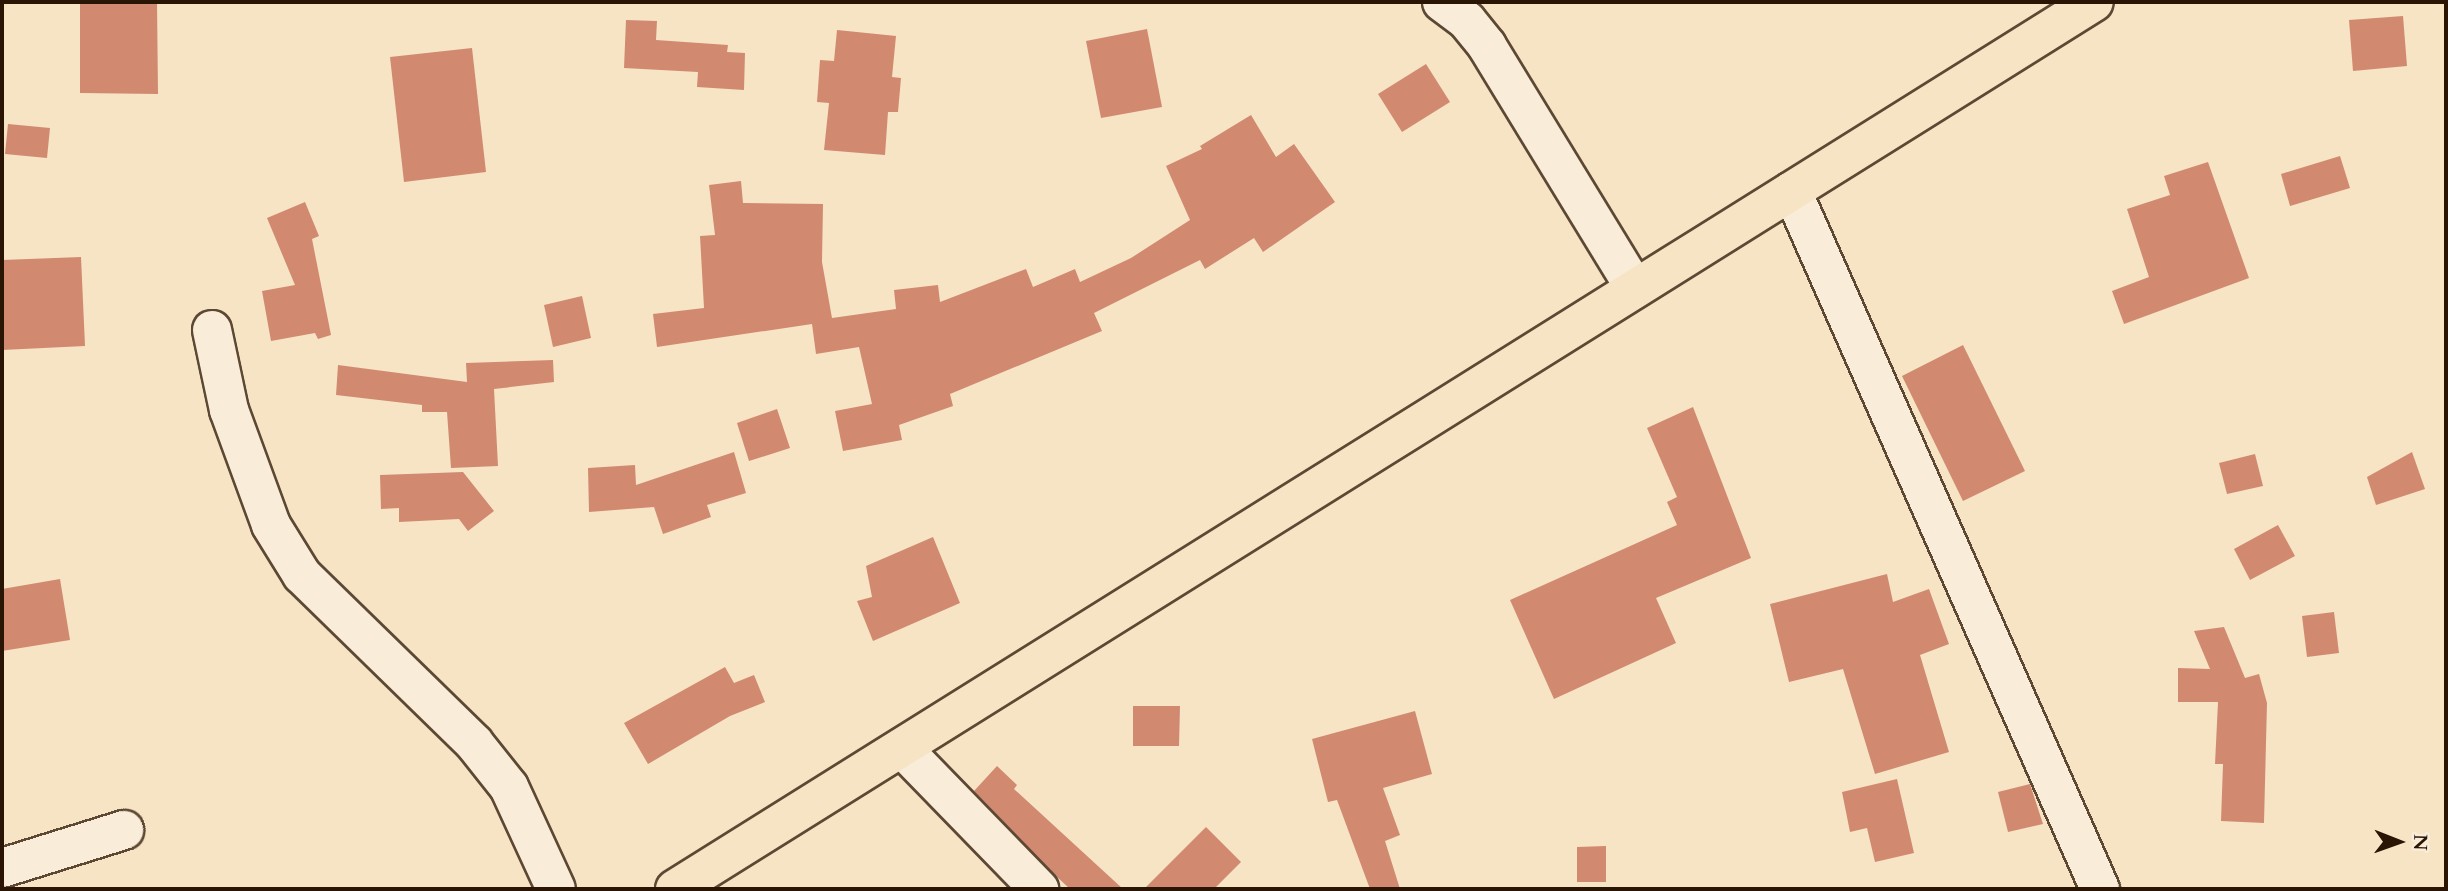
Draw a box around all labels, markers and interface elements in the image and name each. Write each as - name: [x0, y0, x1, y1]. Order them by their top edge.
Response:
- north arrow: [2364, 807, 2434, 877]
- text: N: [2407, 834, 2433, 851]

